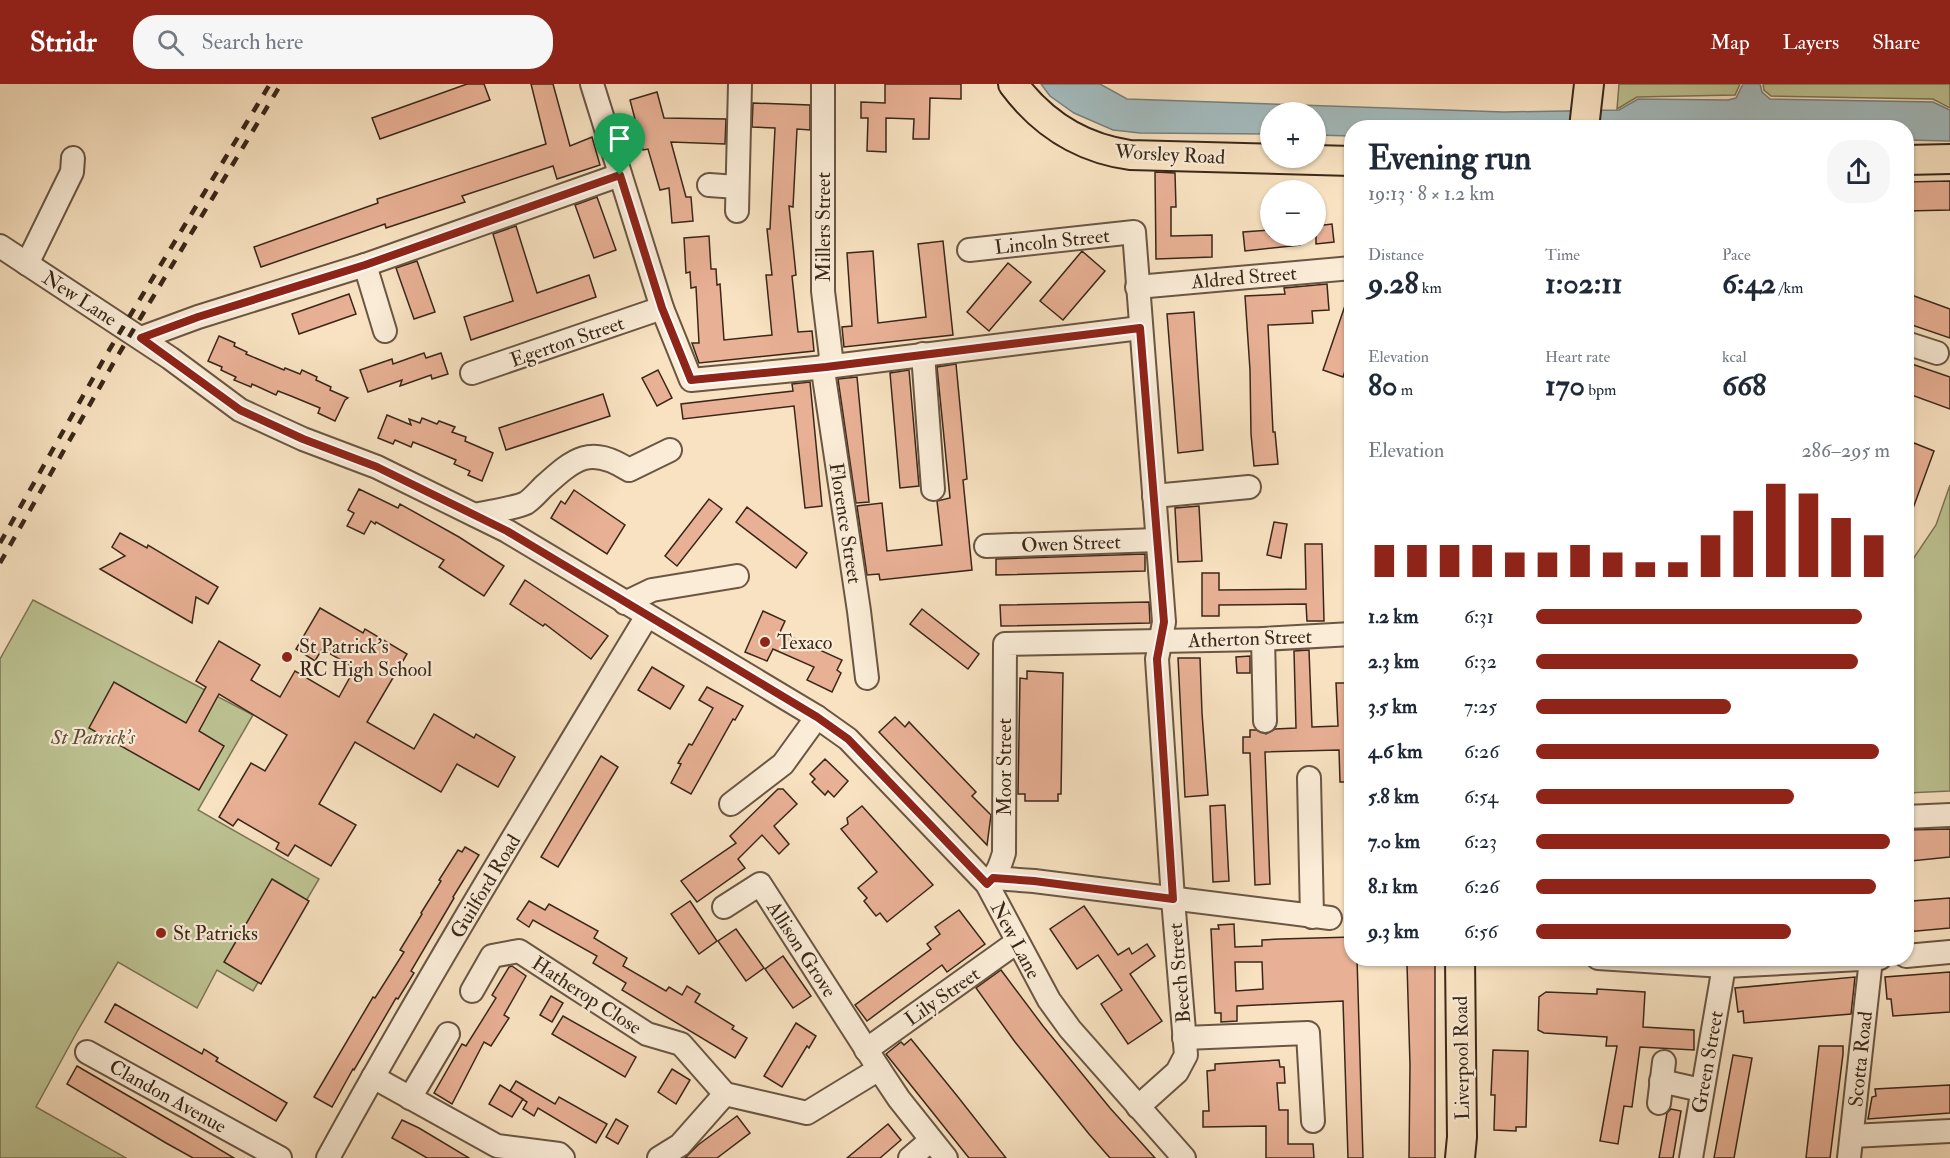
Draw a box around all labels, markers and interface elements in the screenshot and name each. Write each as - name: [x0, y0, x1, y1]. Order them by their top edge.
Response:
- search box: [133, 15, 553, 69]
- text: Stridr: [30, 25, 97, 60]
- icon: search: [154, 26, 187, 59]
- text: Search here: [202, 28, 303, 56]
- text: Map: [1710, 29, 1750, 56]
- text: Layers: [1783, 29, 1839, 56]
- text: Share: [1872, 29, 1920, 56]
- map controls: [1260, 102, 1326, 246]
- button: +: [1260, 102, 1326, 168]
- pin: [594, 113, 645, 175]
- icon: arrive: [603, 122, 636, 155]
- text: Evening run: [1368, 138, 1531, 179]
- street label: Worsley Road: [1113, 139, 1226, 170]
- button: share: [1827, 140, 1890, 203]
- street label: Millers Street: [811, 172, 836, 282]
- button: −: [1260, 180, 1326, 246]
- text: 19:13 · 8 × 1.2 km: [1368, 181, 1494, 206]
- street label: Lincoln Street: [993, 223, 1111, 260]
- text: Distance: [1368, 245, 1424, 265]
- text: Time: [1545, 245, 1580, 265]
- text: Pace: [1722, 245, 1751, 265]
- street label: Aldred Street: [1189, 260, 1298, 295]
- street label: New Lane: [38, 265, 122, 332]
- text: 9.28: [1368, 265, 1418, 302]
- text: 1:02:11: [1545, 265, 1623, 302]
- text: 6:42: [1722, 265, 1776, 302]
- text: km: [1418, 278, 1442, 298]
- text: /km: [1776, 278, 1803, 298]
- street label: Egerton Street: [507, 310, 628, 373]
- text: Elevation: [1368, 347, 1429, 367]
- text: Heart rate: [1545, 347, 1610, 367]
- text: kcal: [1722, 347, 1747, 367]
- text: 80: [1368, 367, 1397, 404]
- text: 170: [1545, 367, 1585, 404]
- text: 668: [1722, 367, 1766, 404]
- text: m: [1397, 380, 1413, 400]
- text: bpm: [1585, 380, 1617, 400]
- text: Elevation: [1368, 438, 1444, 463]
- text: 286–295 m: [1801, 438, 1890, 463]
- street label: Florence Street: [824, 461, 867, 586]
- street label: Owen Street: [1021, 529, 1122, 558]
- text: 1.2 km: [1368, 604, 1418, 629]
- text: 6:31: [1464, 604, 1494, 629]
- street label: Atherton Street: [1186, 624, 1313, 653]
- place label: Texaco: [777, 630, 832, 655]
- place label: St Patrick's RC High School: [299, 634, 432, 682]
- marker: Texaco: [758, 635, 772, 649]
- text: 2.3 km: [1368, 649, 1419, 674]
- text: 6:32: [1464, 649, 1497, 674]
- marker: St Patrick's RC High School: [280, 650, 294, 664]
- text: 3.5 km: [1368, 694, 1417, 719]
- text: 7:25: [1464, 694, 1497, 719]
- street label: Moor Street: [992, 717, 1017, 816]
- park label: St Patrick's: [50, 725, 135, 750]
- text: 4.6 km: [1368, 739, 1422, 764]
- text: 6:26: [1464, 739, 1499, 764]
- text: 5.8 km: [1368, 784, 1419, 809]
- text: 6:54: [1464, 784, 1498, 809]
- text: 7.0 km: [1368, 829, 1420, 854]
- text: 6:23: [1464, 829, 1497, 854]
- street label: Guilford Road: [445, 830, 526, 943]
- text: 8.1 km: [1368, 874, 1418, 899]
- text: 6:26: [1464, 874, 1499, 899]
- street label: Allison Grove: [761, 896, 842, 1002]
- street label: New Lane: [985, 897, 1046, 983]
- text: 9.3 km: [1368, 919, 1419, 944]
- text: 6:56: [1464, 919, 1498, 944]
- place label: St Patricks: [173, 921, 258, 946]
- street label: Beech Street: [1163, 921, 1196, 1024]
- marker: St Patricks: [154, 926, 168, 940]
- street label: Hatherop Close: [527, 951, 646, 1041]
- street label: Lily Street: [900, 961, 985, 1031]
- street label: Liverpool Road: [1448, 995, 1476, 1120]
- street label: Green Street: [1686, 1008, 1729, 1115]
- street label: Scotta Road: [1843, 1010, 1878, 1108]
- street label: Clandon Avenue: [105, 1054, 231, 1139]

